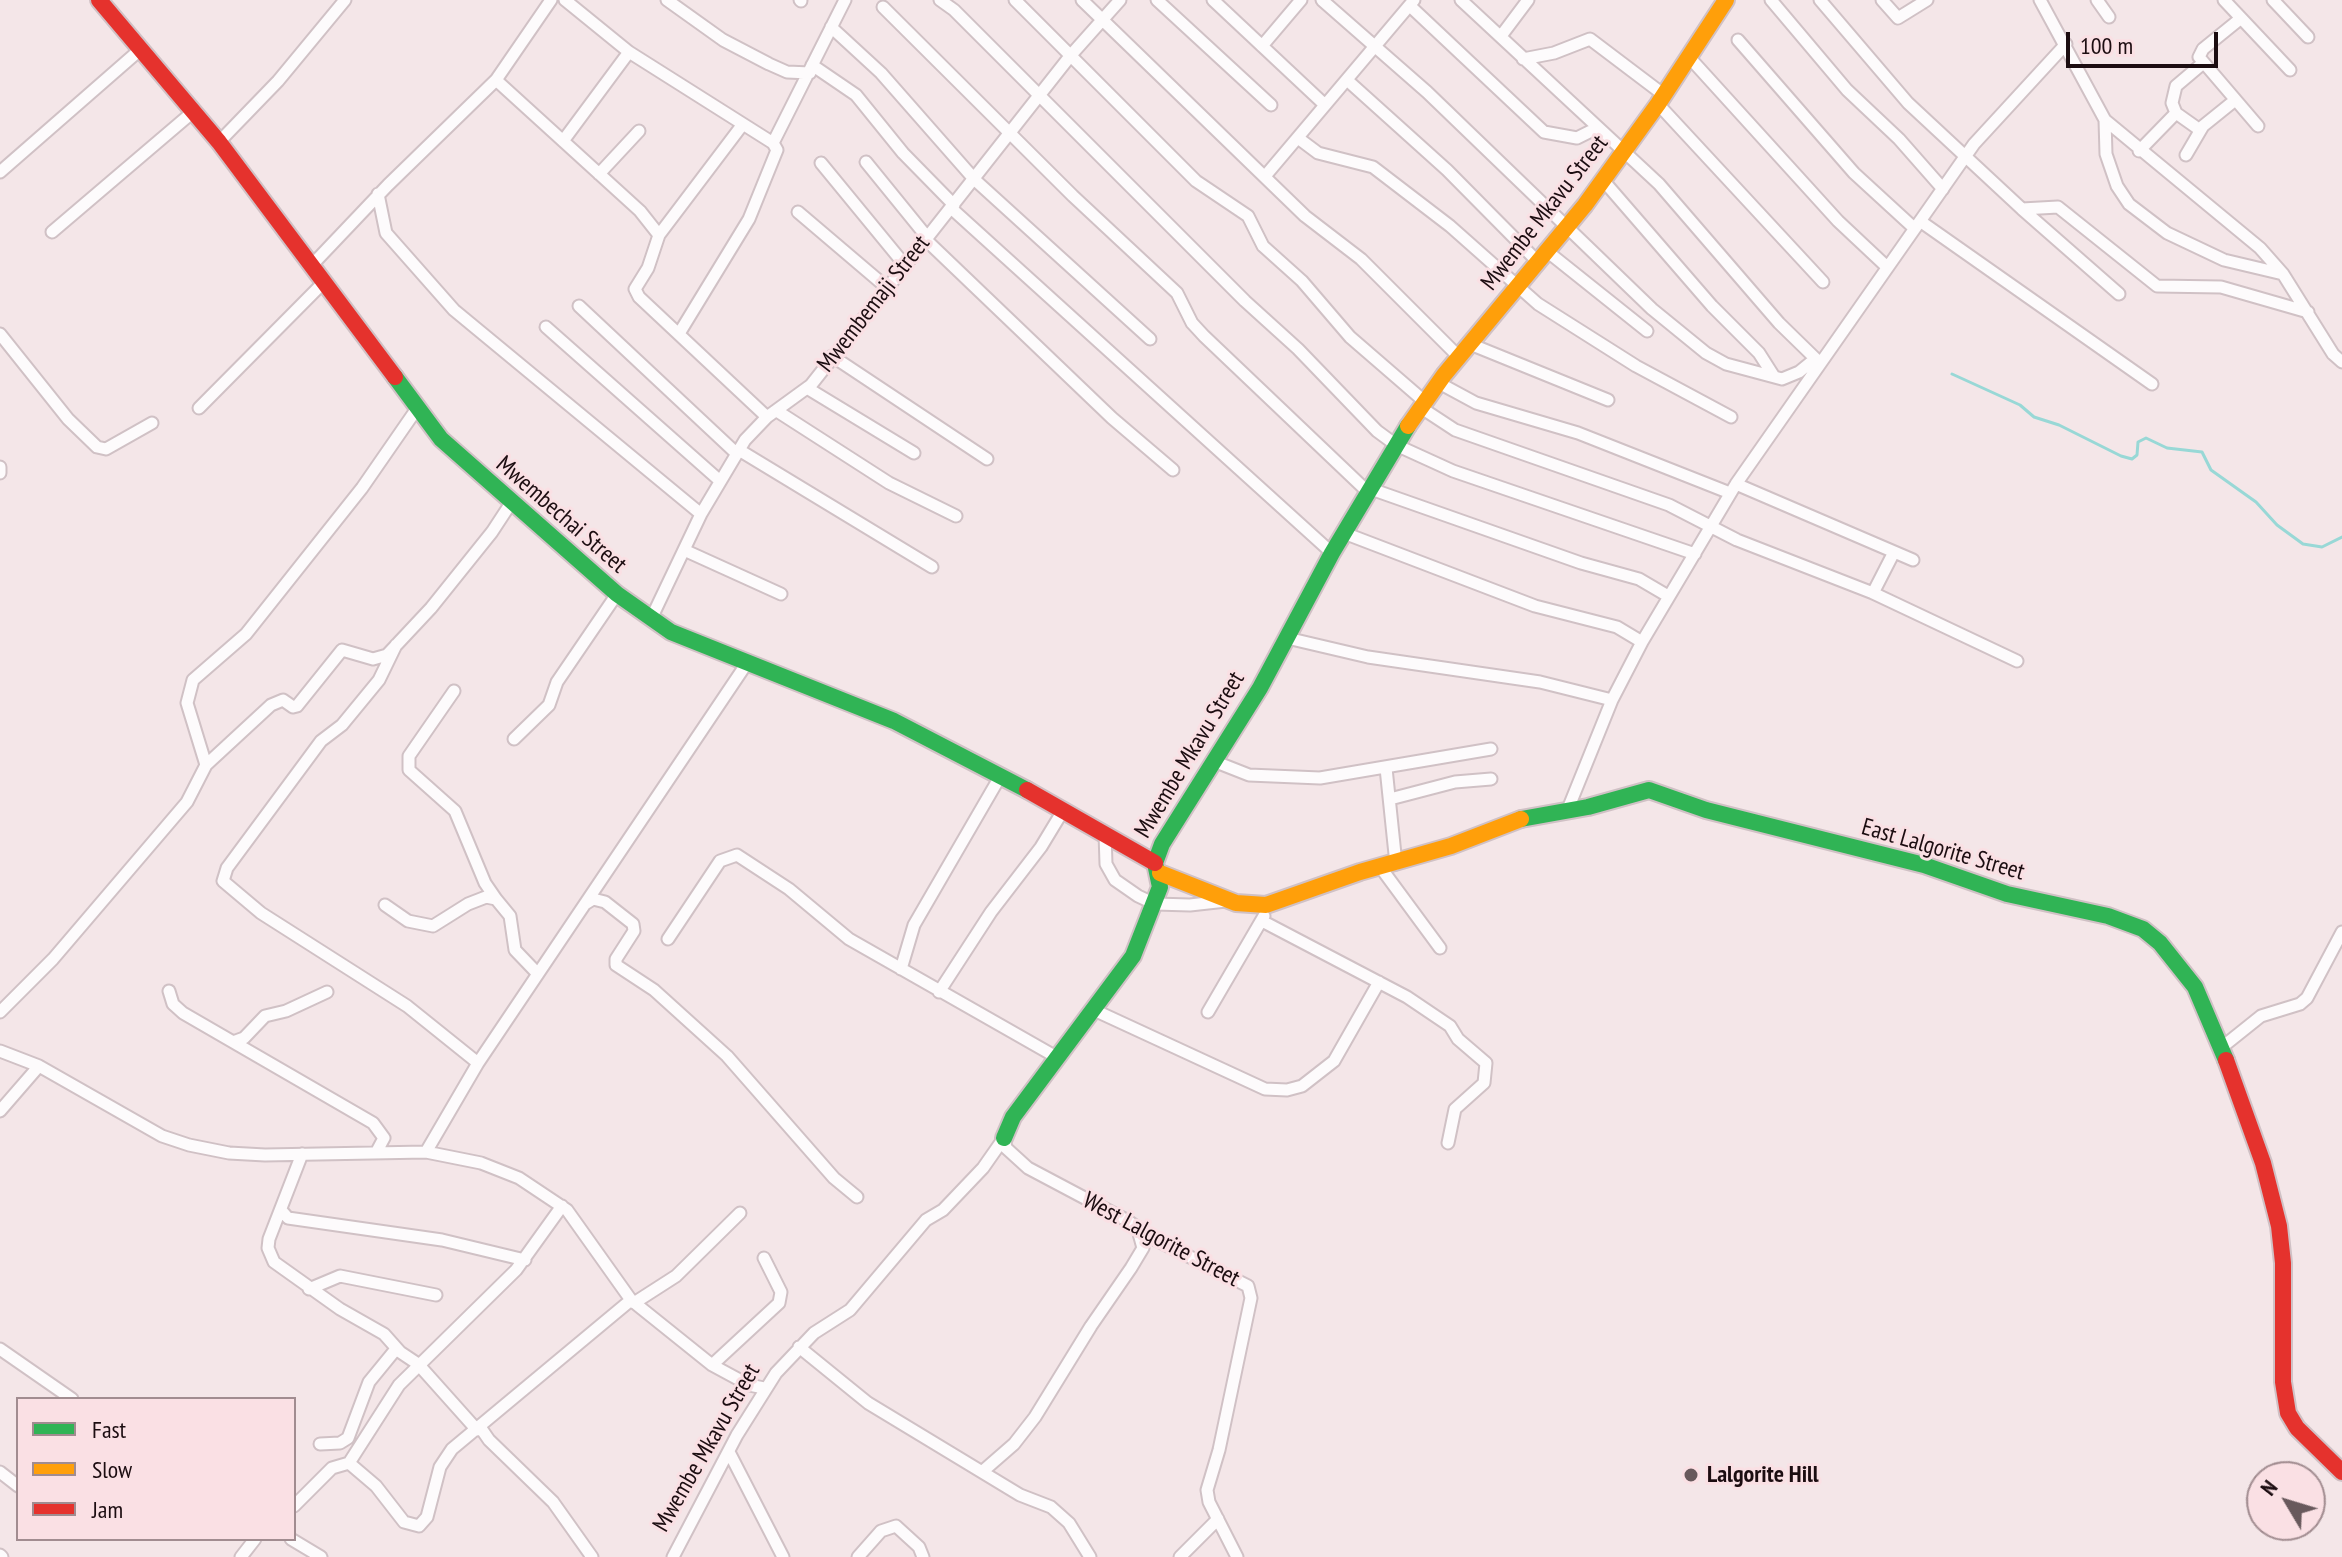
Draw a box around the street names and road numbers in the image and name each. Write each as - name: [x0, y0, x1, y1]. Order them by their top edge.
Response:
- street label: Mwembe Mkavu Street: [1476, 130, 1614, 296]
- street label: Mwembemaji Street: [812, 230, 936, 378]
- street label: Mwembechai Street: [490, 450, 632, 580]
- street label: Mwembe Mkavu Street: [1129, 667, 1251, 843]
- street label: East Lalgorite Street: [1858, 813, 2028, 887]
- street label: West Lalgorite Street: [1078, 1187, 1244, 1293]
- street label: Mwembe Mkavu Street: [647, 1359, 767, 1537]

